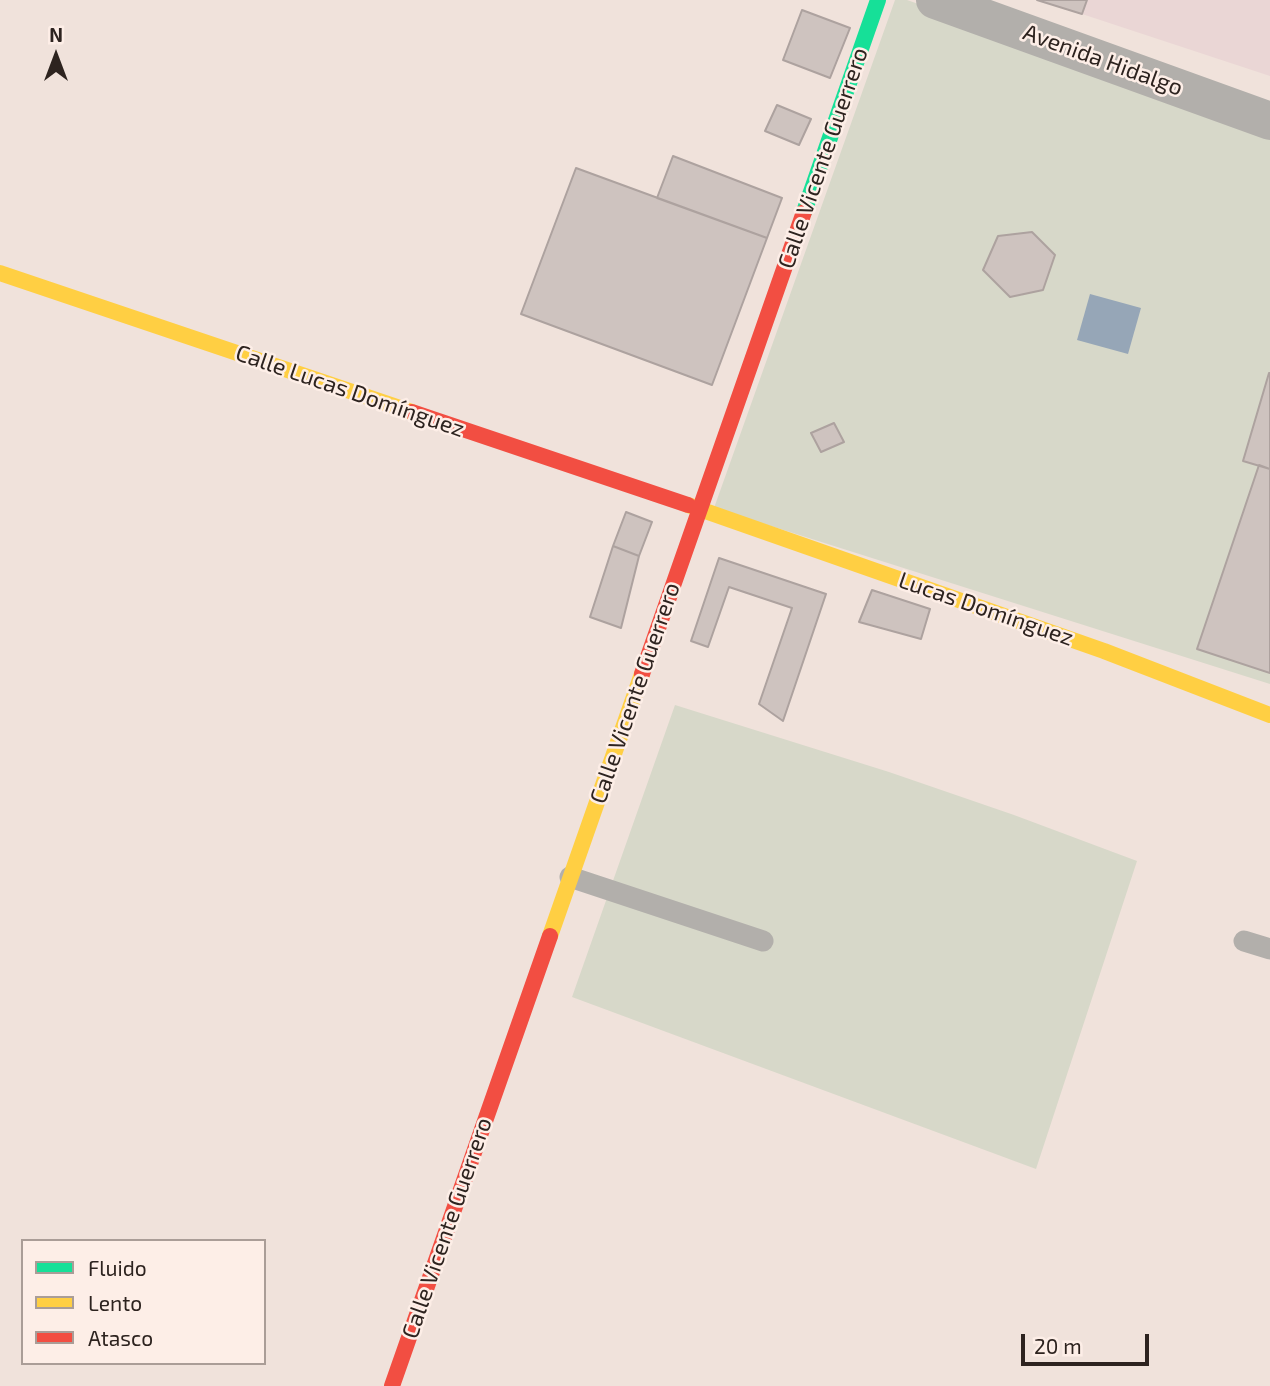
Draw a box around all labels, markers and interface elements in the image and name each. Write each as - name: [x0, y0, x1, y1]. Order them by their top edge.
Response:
- street label: Avenida Hidalgo: [1019, 18, 1187, 102]
- north arrow: [21, 21, 91, 91]
- text: N: [49, 23, 63, 46]
- street label: Calle Vicente Guerrero: [772, 44, 874, 272]
- street label: Calle Lucas Domínguez: [232, 339, 468, 443]
- street label: Lucas Domínguez: [895, 566, 1077, 652]
- street label: Calle Vicente Guerrero: [584, 579, 686, 807]
- street label: Calle Vicente Guerrero: [396, 1114, 498, 1342]
- legend: [21, 1239, 266, 1365]
- text: Fluido: [88, 1255, 147, 1280]
- text: Lento: [88, 1290, 142, 1315]
- scale bar: [1025, 1320, 1153, 1364]
- text: Atasco: [88, 1325, 153, 1350]
- text: 20 m: [1034, 1333, 1082, 1358]

